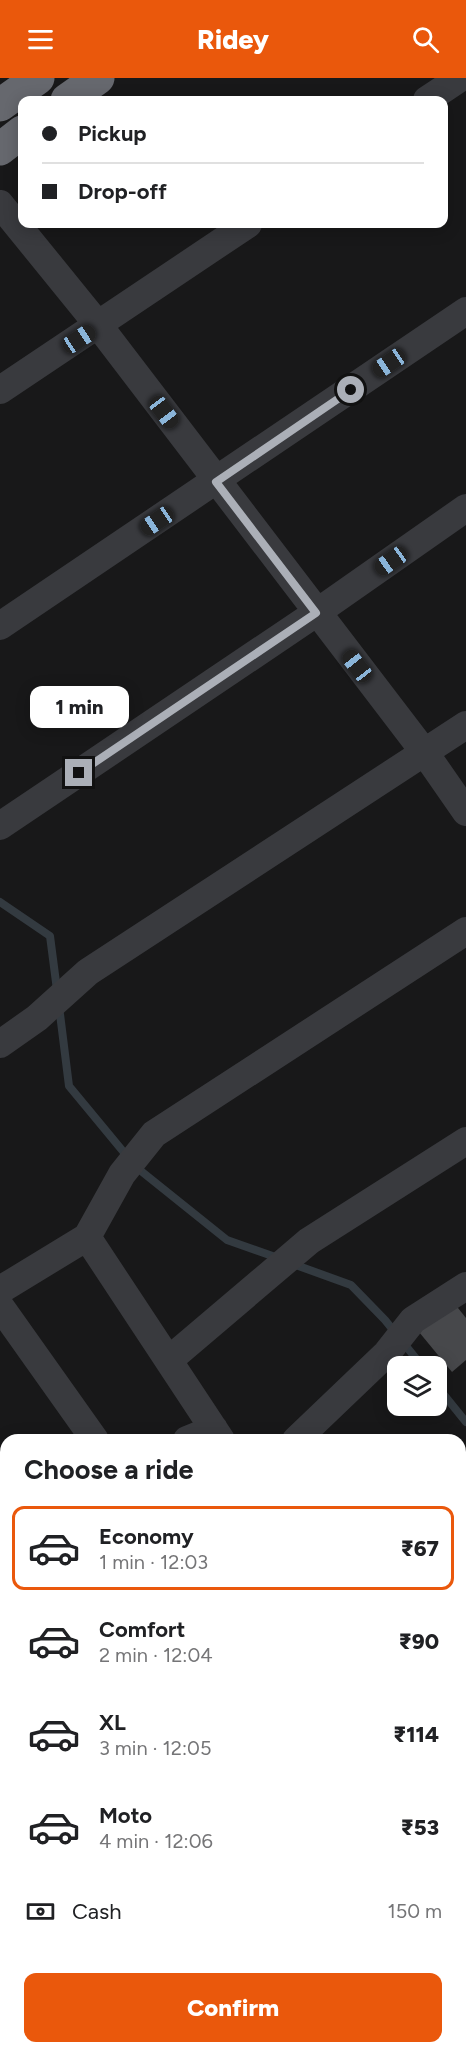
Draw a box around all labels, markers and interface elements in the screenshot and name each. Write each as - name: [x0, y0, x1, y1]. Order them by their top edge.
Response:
- icon: menu: [24, 23, 57, 56]
- text: Ridey: [197, 23, 269, 56]
- icon: search: [409, 23, 442, 56]
- text: Pickup: [78, 120, 147, 147]
- text: Drop-off: [78, 178, 167, 205]
- car: [59, 322, 99, 356]
- car: [369, 345, 409, 381]
- route start: [337, 376, 364, 403]
- car: [146, 392, 182, 432]
- car: [137, 503, 177, 539]
- car: [371, 543, 411, 579]
- car: [339, 646, 375, 686]
- callout: 1 min: [29, 686, 128, 728]
- text: 1 min: [56, 695, 103, 719]
- route end: [65, 759, 92, 786]
- map controls: [387, 1356, 447, 1416]
- button: layers: [387, 1356, 447, 1416]
- text: Choose a ride: [24, 1453, 193, 1486]
- icon: car: [27, 1521, 81, 1575]
- text: Economy: [99, 1523, 194, 1550]
- text: ₹67: [401, 1535, 439, 1562]
- text: 1 min · 12:03: [99, 1550, 208, 1574]
- icon: car: [27, 1614, 81, 1668]
- text: Comfort: [99, 1616, 185, 1643]
- text: ₹90: [399, 1628, 439, 1655]
- text: 2 min · 12:04: [99, 1643, 213, 1667]
- icon: car: [27, 1707, 81, 1761]
- text: XL: [99, 1709, 126, 1736]
- text: ₹114: [393, 1721, 439, 1748]
- text: 3 min · 12:05: [99, 1736, 211, 1760]
- icon: car: [27, 1800, 81, 1854]
- text: Moto: [99, 1802, 152, 1829]
- text: ₹53: [401, 1814, 439, 1841]
- text: 4 min · 12:06: [99, 1829, 213, 1853]
- icon: cash: [24, 1895, 57, 1928]
- text: Cash: [72, 1898, 122, 1925]
- text: 150 m: [387, 1899, 442, 1923]
- button: Confirm: [24, 1973, 442, 2042]

